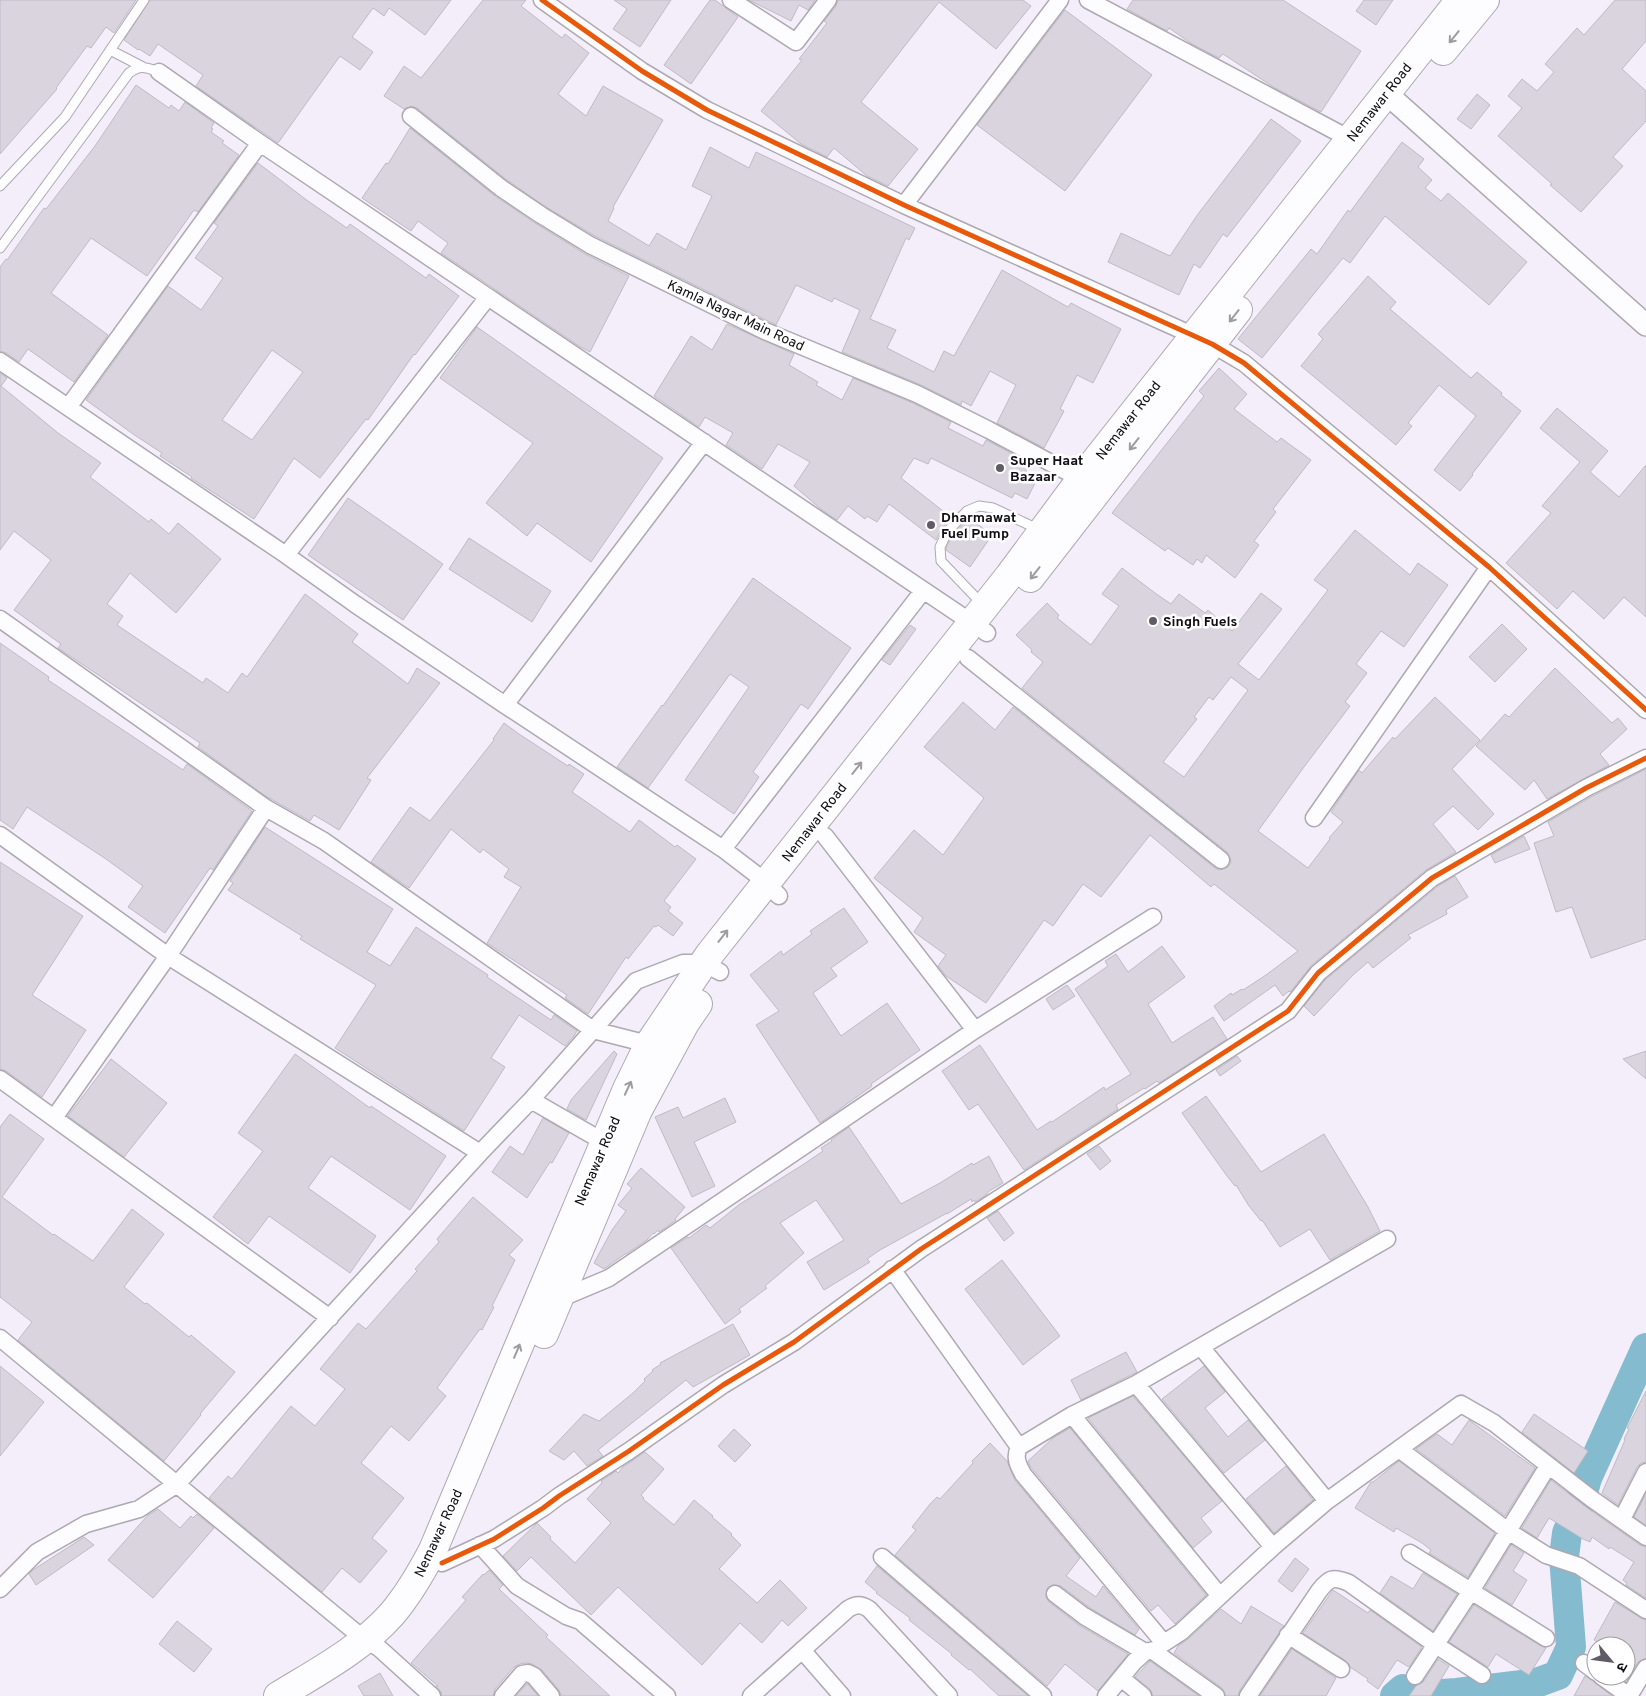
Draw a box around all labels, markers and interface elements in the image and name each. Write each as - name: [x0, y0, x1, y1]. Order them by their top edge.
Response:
- one-way arrow: [1449, 31, 1460, 44]
- street label: Nemawar Road: [1344, 60, 1416, 146]
- street label: Kamla Nagar Main Road: [664, 277, 807, 356]
- one-way arrow: [1228, 309, 1239, 322]
- street label: Nemawar Road: [1093, 378, 1165, 464]
- one-way arrow: [1129, 437, 1139, 451]
- place label: Super Haat Bazaar: [1010, 453, 1083, 486]
- marker: Super Haat Bazaar: [994, 462, 1006, 474]
- place label: Dharmawat Fuel Pump: [941, 510, 1016, 543]
- marker: Dharmawat Fuel Pump: [925, 519, 937, 531]
- one-way arrow: [1029, 566, 1040, 579]
- place label: Singh Fuels: [1163, 614, 1238, 631]
- marker: Singh Fuels: [1147, 615, 1159, 627]
- one-way arrow: [851, 762, 862, 775]
- street label: Nemawar Road: [779, 780, 851, 866]
- one-way arrow: [718, 930, 729, 943]
- one-way arrow: [624, 1081, 633, 1096]
- street label: Nemawar Road: [572, 1114, 625, 1209]
- one-way arrow: [513, 1344, 522, 1359]
- street label: Nemawar Road: [412, 1487, 467, 1580]
- north arrow: [1586, 1636, 1636, 1686]
- text: उ: [1611, 1659, 1630, 1675]

